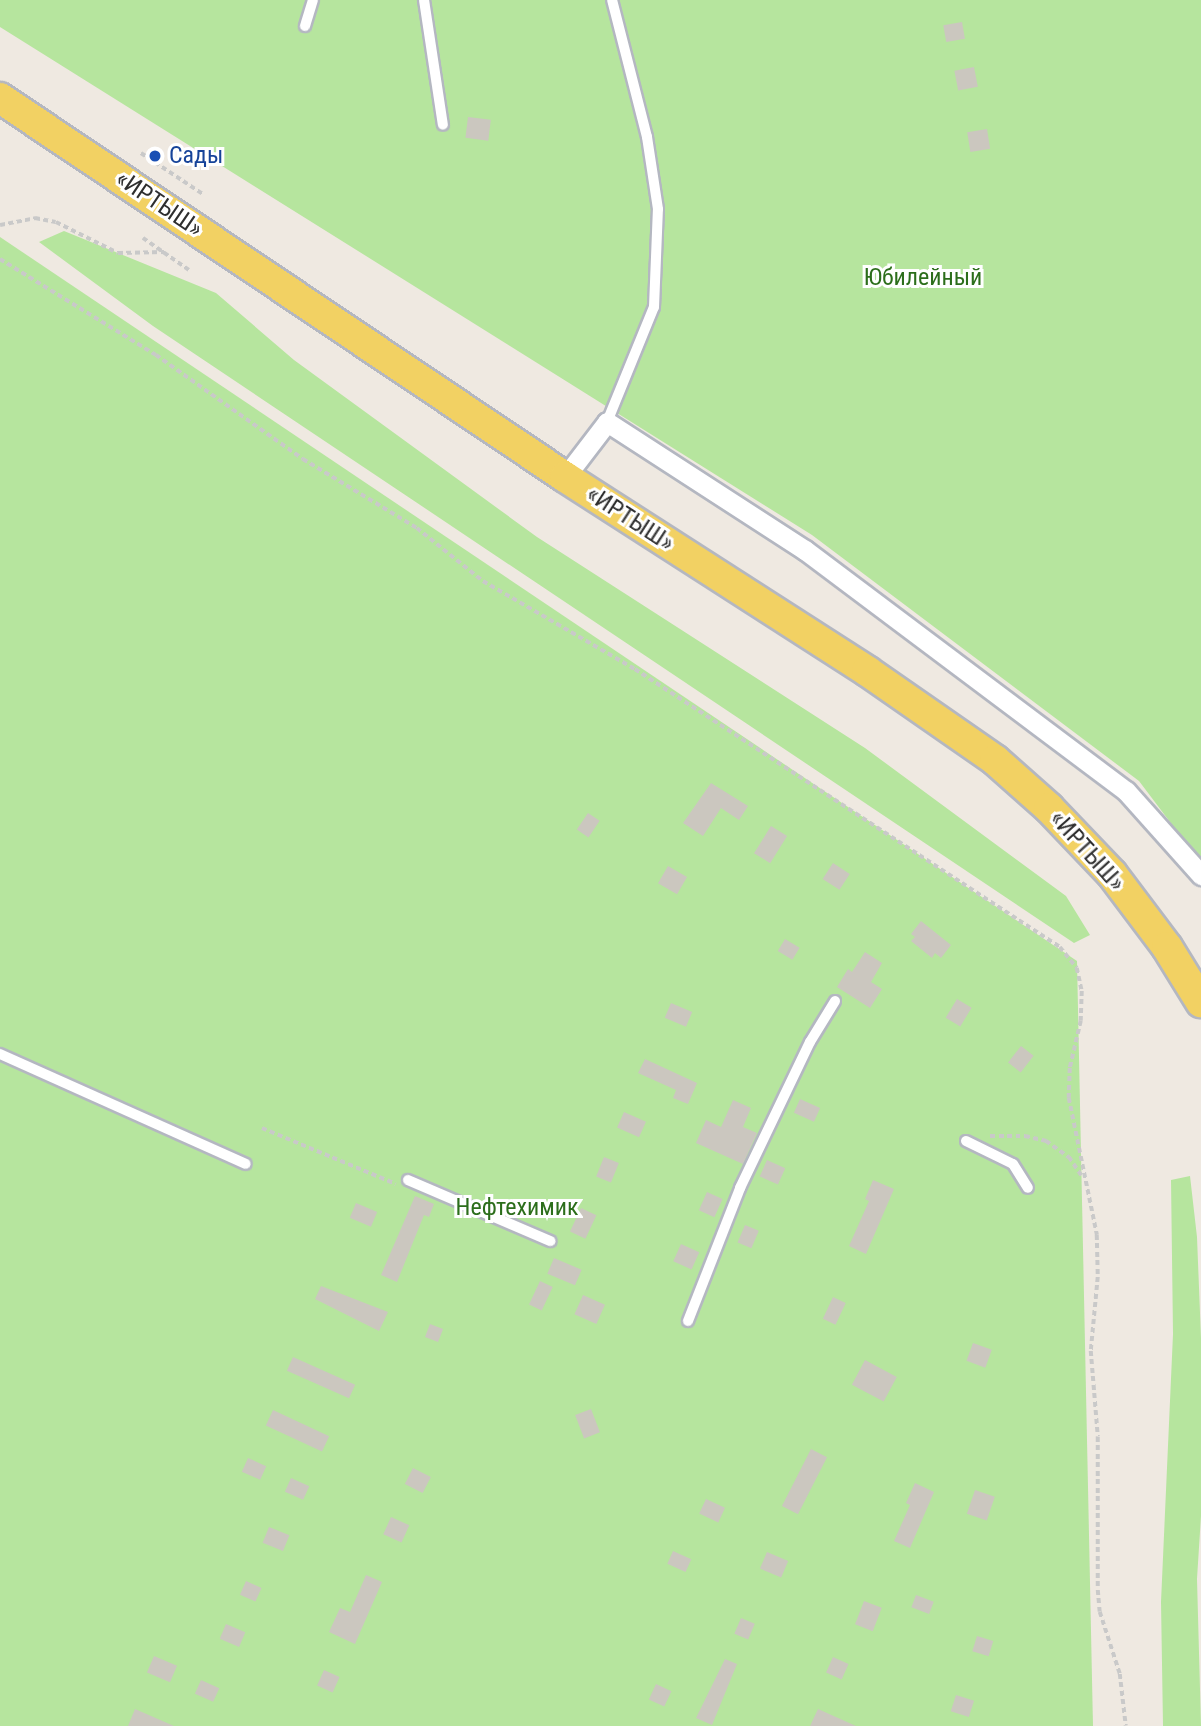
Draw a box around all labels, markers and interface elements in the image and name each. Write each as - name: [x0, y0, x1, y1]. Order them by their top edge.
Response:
- place label: Сады: [169, 142, 223, 170]
- marker: Сады: [147, 148, 163, 164]
- street label: «ИРТЫШ»: [110, 165, 208, 243]
- park label: Юбилейный: [864, 264, 982, 292]
- street label: «ИРТЫШ»: [581, 480, 679, 558]
- street label: «ИРТЫШ»: [1043, 805, 1131, 897]
- park label: Нефтехимик: [456, 1194, 578, 1222]

